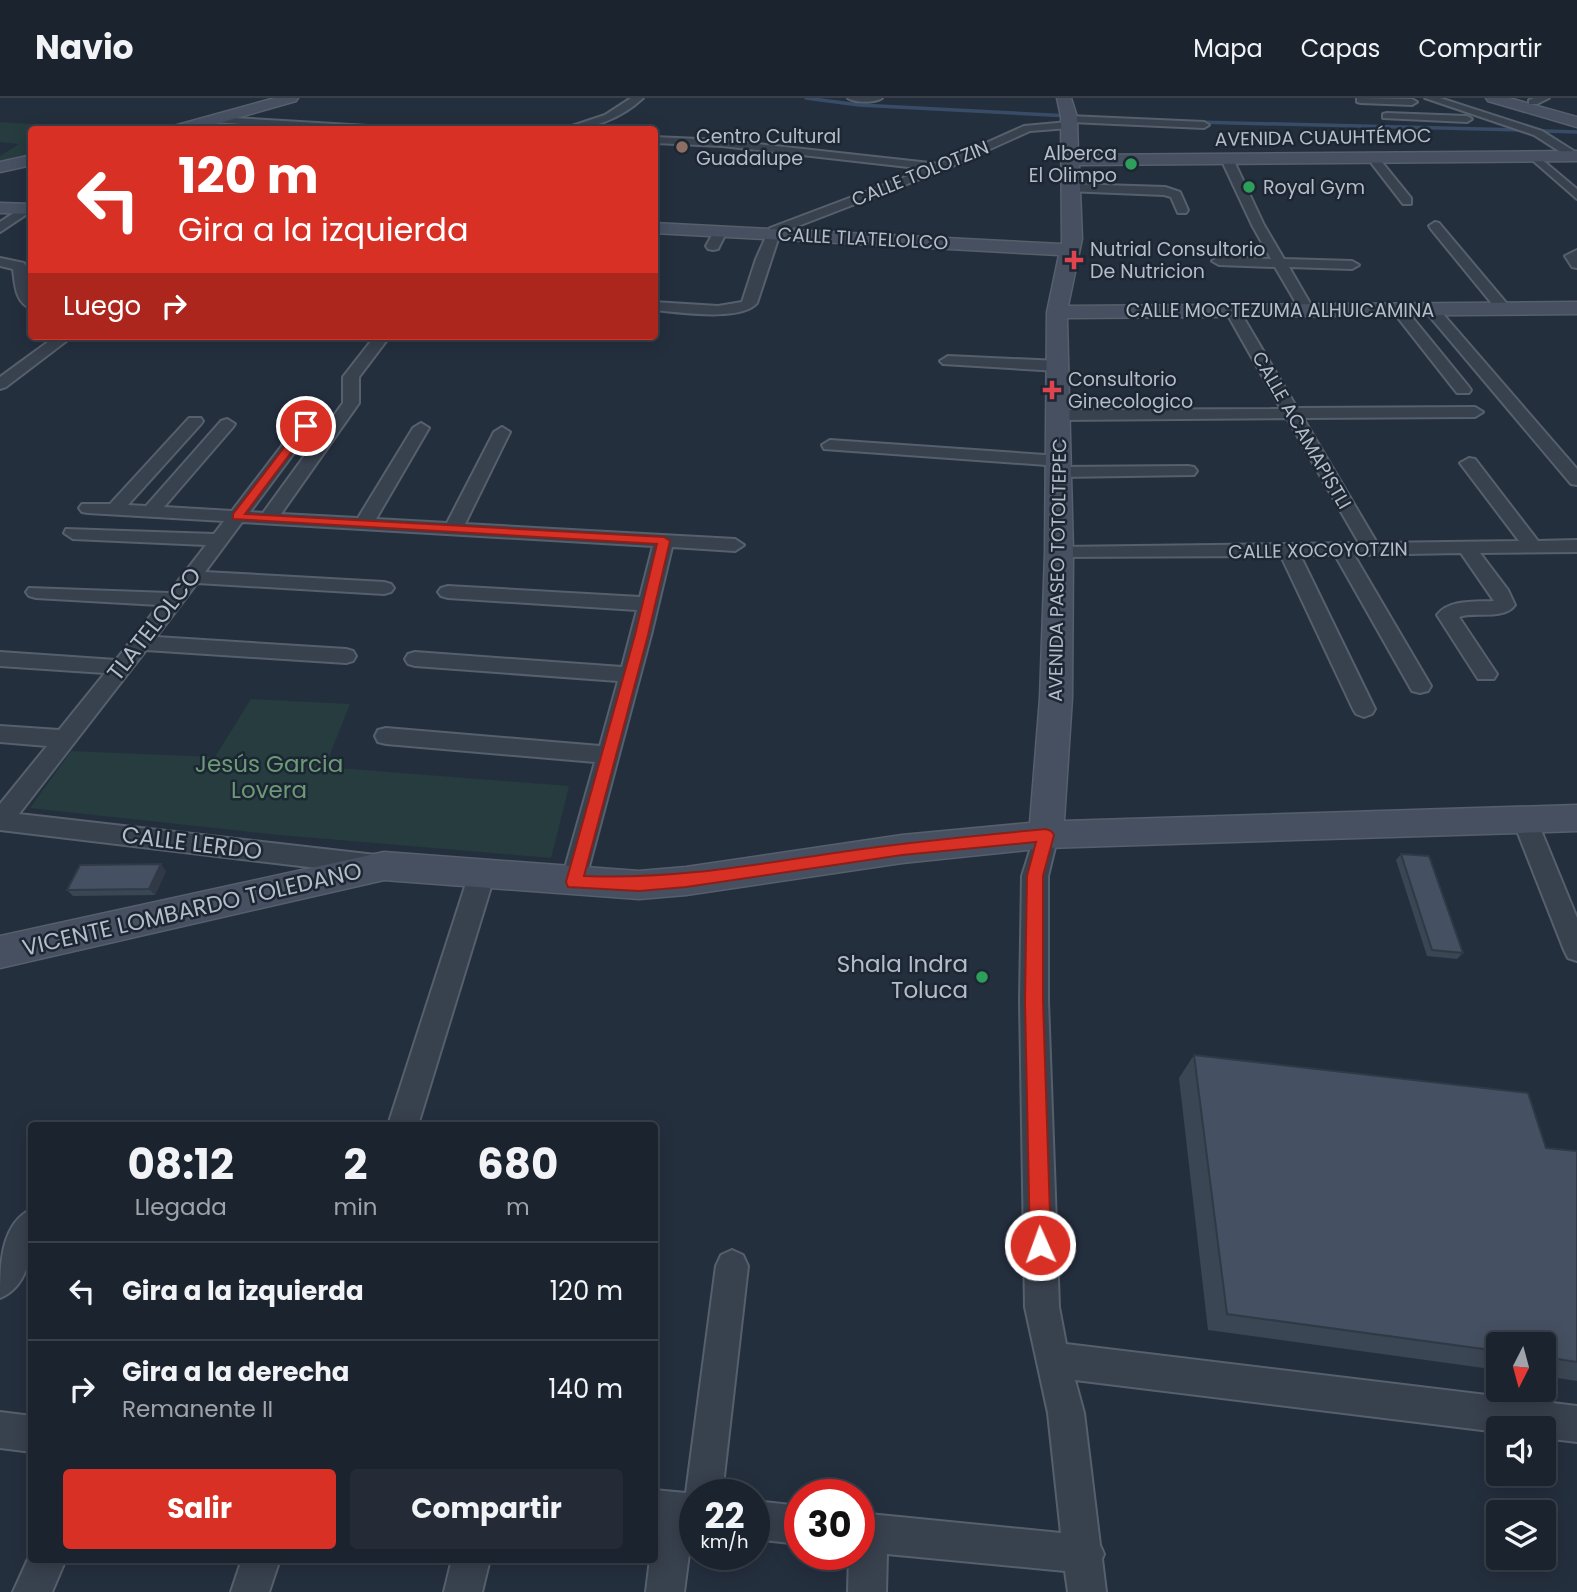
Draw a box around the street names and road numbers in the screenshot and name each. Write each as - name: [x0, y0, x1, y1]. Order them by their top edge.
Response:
- street label: AVENIDA CUAUHTÉMOC: [1214, 122, 1432, 153]
- street label: CALLE TOLOTZIN: [848, 134, 993, 213]
- street label: CALLE TLATELOLCO: [777, 221, 949, 256]
- street label: CALLE MOCTEZUMA ALHUICAMINA: [1126, 297, 1434, 324]
- street label: CALLE ACAMAPISTLI: [1245, 346, 1358, 514]
- street label: AVENIDA PASEO TOTOLTEPEC: [1042, 438, 1073, 702]
- street label: CALLE XOCOYOTZIN: [1228, 535, 1408, 566]
- street label: TLATELOLCO: [100, 561, 208, 687]
- street label: CALLE LERDO: [120, 819, 264, 867]
- street label: VICENTE LOMBARDO TOLEDANO: [19, 854, 365, 964]

